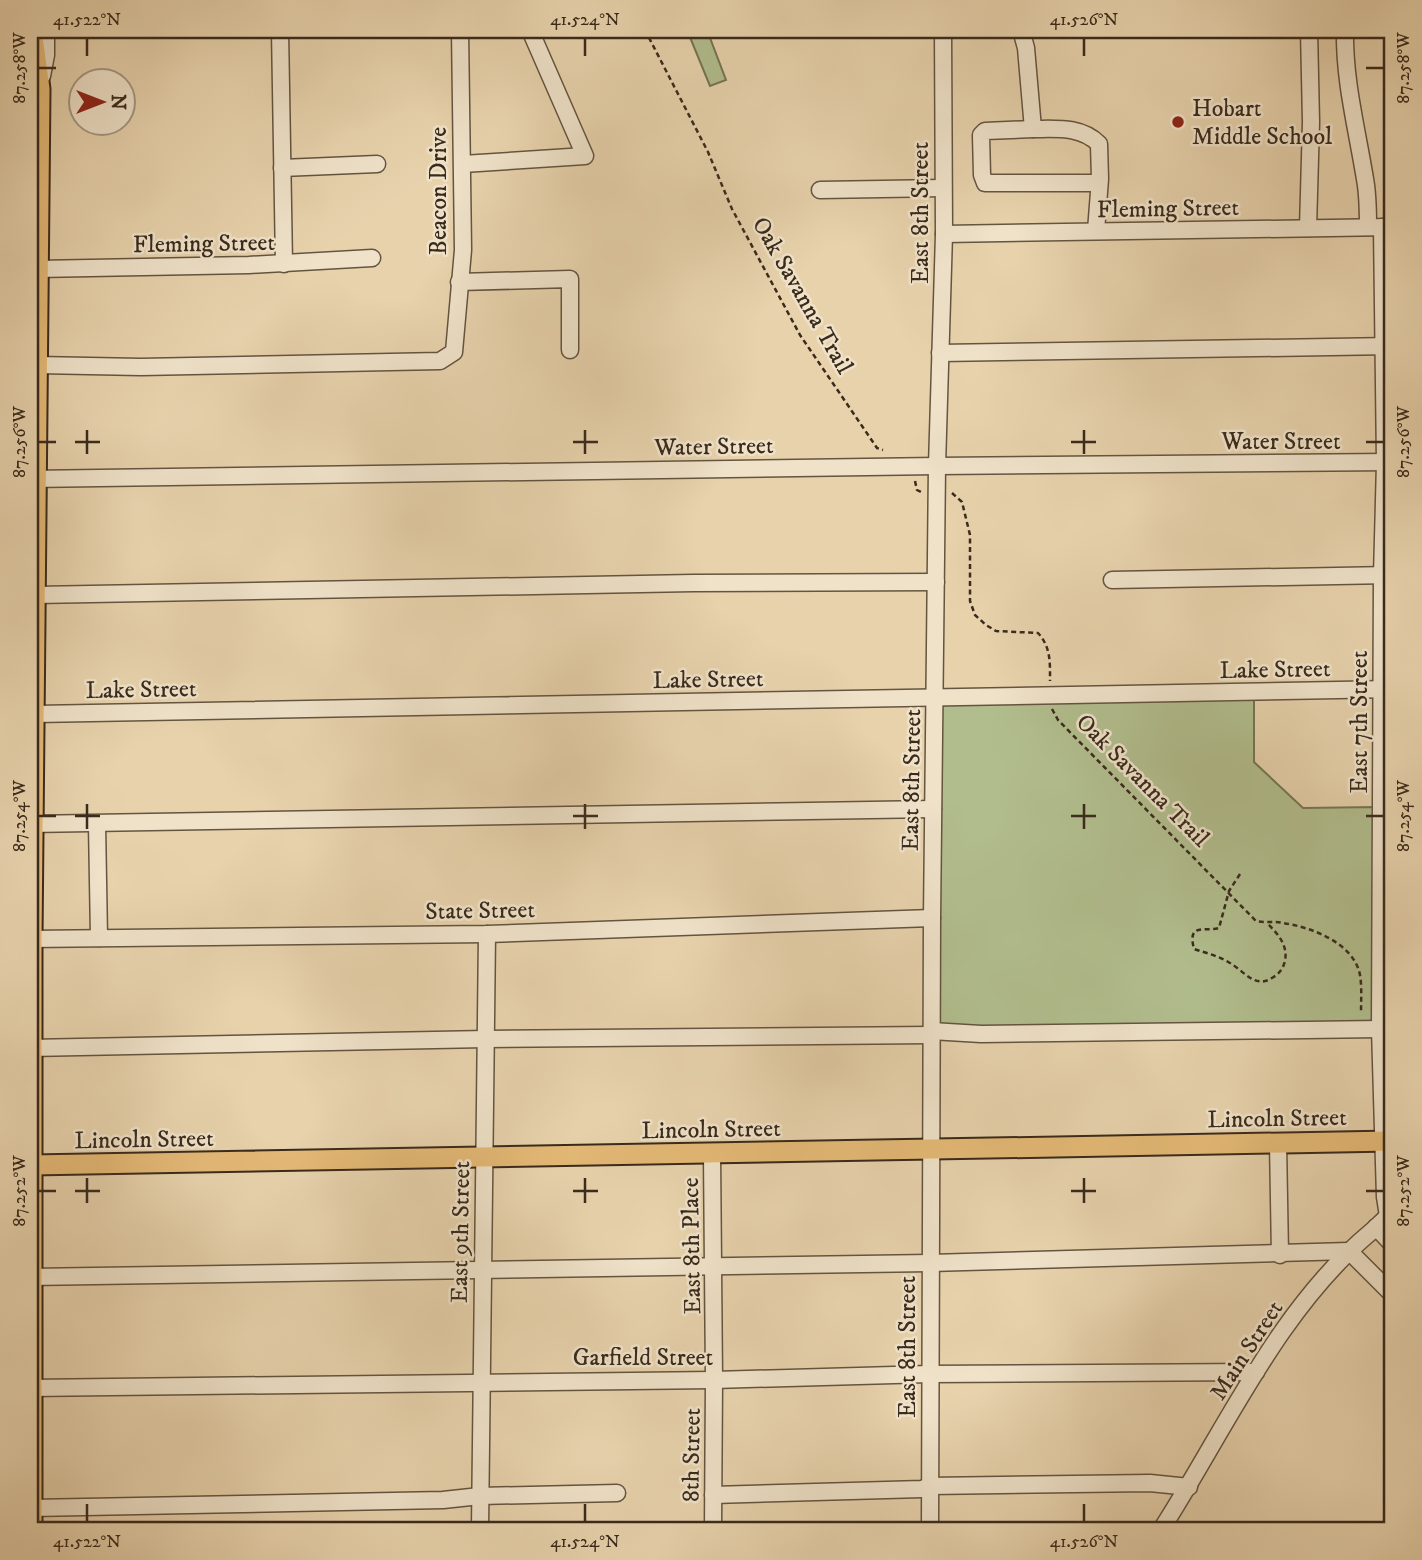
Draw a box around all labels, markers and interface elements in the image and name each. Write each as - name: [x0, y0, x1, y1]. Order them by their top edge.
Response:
- text: 41.522°N: [53, 9, 121, 31]
- text: 41.524°N: [550, 9, 620, 31]
- text: 41.526°N: [1050, 9, 1119, 31]
- text: 87.258°W: [9, 32, 31, 104]
- text: 87.258°W: [1393, 32, 1415, 104]
- north arrow: [66, 66, 136, 136]
- text: N: [106, 94, 129, 110]
- place label: Hobart Middle School: [1192, 94, 1333, 152]
- marker: Hobart Middle School: [1170, 114, 1186, 130]
- street label: Beacon Drive: [424, 127, 454, 255]
- street label: East 8th Street: [906, 142, 936, 284]
- street label: Fleming Street: [1097, 193, 1240, 225]
- street label: Oak Savanna Trail: [745, 212, 860, 380]
- street label: Fleming Street: [133, 228, 276, 260]
- text: 87.256°W: [9, 406, 31, 478]
- text: 87.256°W: [1393, 406, 1415, 478]
- street label: Water Street: [1220, 427, 1341, 457]
- street label: Water Street: [653, 431, 774, 463]
- street label: East 7th Street: [1345, 650, 1375, 793]
- street label: Lake Street: [1219, 654, 1331, 686]
- street label: Lake Street: [652, 664, 764, 696]
- street label: Lake Street: [85, 674, 197, 706]
- street label: East 8th Street: [896, 708, 928, 851]
- street label: Oak Savanna Trail: [1069, 708, 1216, 854]
- text: 87.254°W: [9, 779, 31, 852]
- text: 87.254°W: [1393, 779, 1415, 852]
- street label: State Street: [425, 895, 536, 927]
- street label: Lincoln Street: [1207, 1103, 1347, 1135]
- street label: Lincoln Street: [641, 1114, 781, 1146]
- street label: Lincoln Street: [74, 1124, 214, 1156]
- text: 87.252°W: [9, 1155, 31, 1227]
- text: 87.252°W: [1393, 1155, 1415, 1227]
- street label: East 9th Street: [445, 1160, 477, 1303]
- street label: East 8th Place: [676, 1177, 708, 1315]
- street label: East 8th Street: [893, 1276, 923, 1418]
- street label: Main Street: [1204, 1295, 1290, 1406]
- street label: Garfield Street: [573, 1343, 714, 1373]
- street label: 8th Street: [676, 1407, 708, 1502]
- text: 41.522°N: [53, 1531, 121, 1553]
- text: 41.524°N: [550, 1531, 620, 1553]
- text: 41.526°N: [1050, 1531, 1119, 1553]

